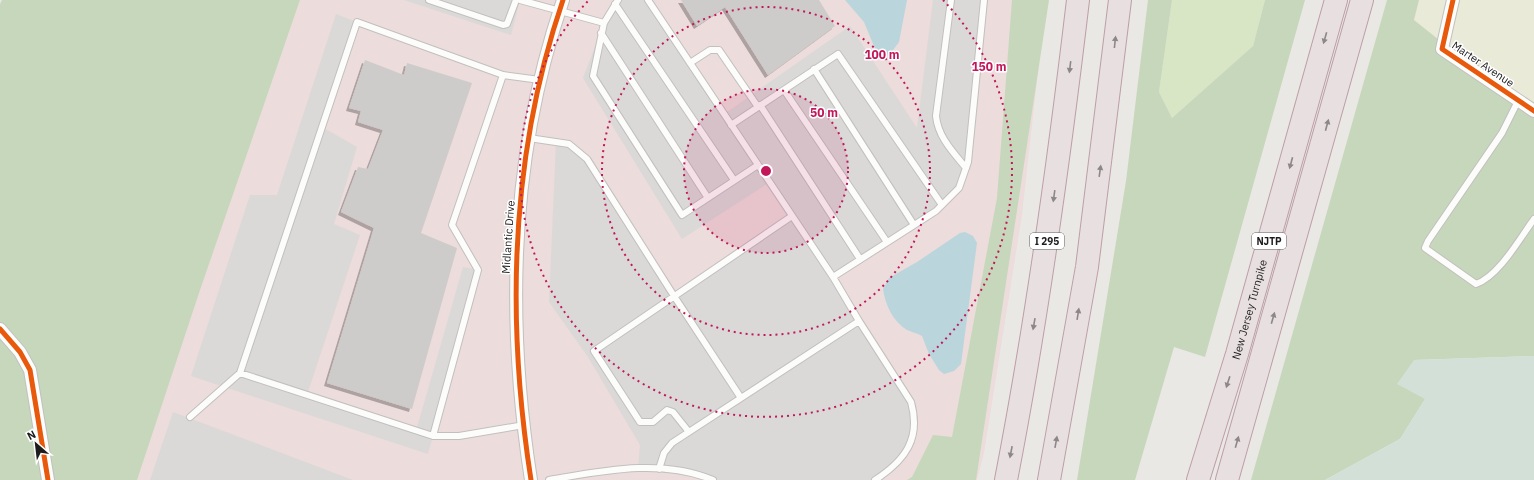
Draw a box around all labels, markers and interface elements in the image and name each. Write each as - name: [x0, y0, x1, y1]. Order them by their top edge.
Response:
- one-way arrow: [1322, 31, 1328, 44]
- one-way arrow: [1112, 36, 1119, 48]
- street label: Marter Avenue: [1449, 38, 1517, 90]
- text: 100 m: [864, 47, 900, 62]
- text: 150 m: [971, 59, 1007, 74]
- one-way arrow: [1067, 60, 1073, 73]
- text: 50 m: [810, 105, 838, 120]
- one-way arrow: [1324, 119, 1330, 131]
- one-way arrow: [1288, 157, 1294, 169]
- centre of rings: [759, 164, 773, 178]
- one-way arrow: [1096, 165, 1103, 177]
- one-way arrow: [1051, 189, 1057, 202]
- street label: Midlantic Drive: [498, 200, 518, 274]
- road number: I 295: [1030, 233, 1064, 249]
- road number: NJTP: [1252, 233, 1286, 249]
- street label: New Jersey Turnpike: [1229, 258, 1270, 361]
- one-way arrow: [1075, 307, 1081, 320]
- one-way arrow: [1270, 311, 1276, 323]
- one-way arrow: [1031, 318, 1037, 330]
- one-way arrow: [1224, 376, 1230, 388]
- north arrow: [16, 424, 56, 464]
- text: N: [25, 427, 38, 443]
- one-way arrow: [1053, 436, 1059, 448]
- one-way arrow: [1235, 436, 1241, 449]
- one-way arrow: [1008, 446, 1014, 458]

